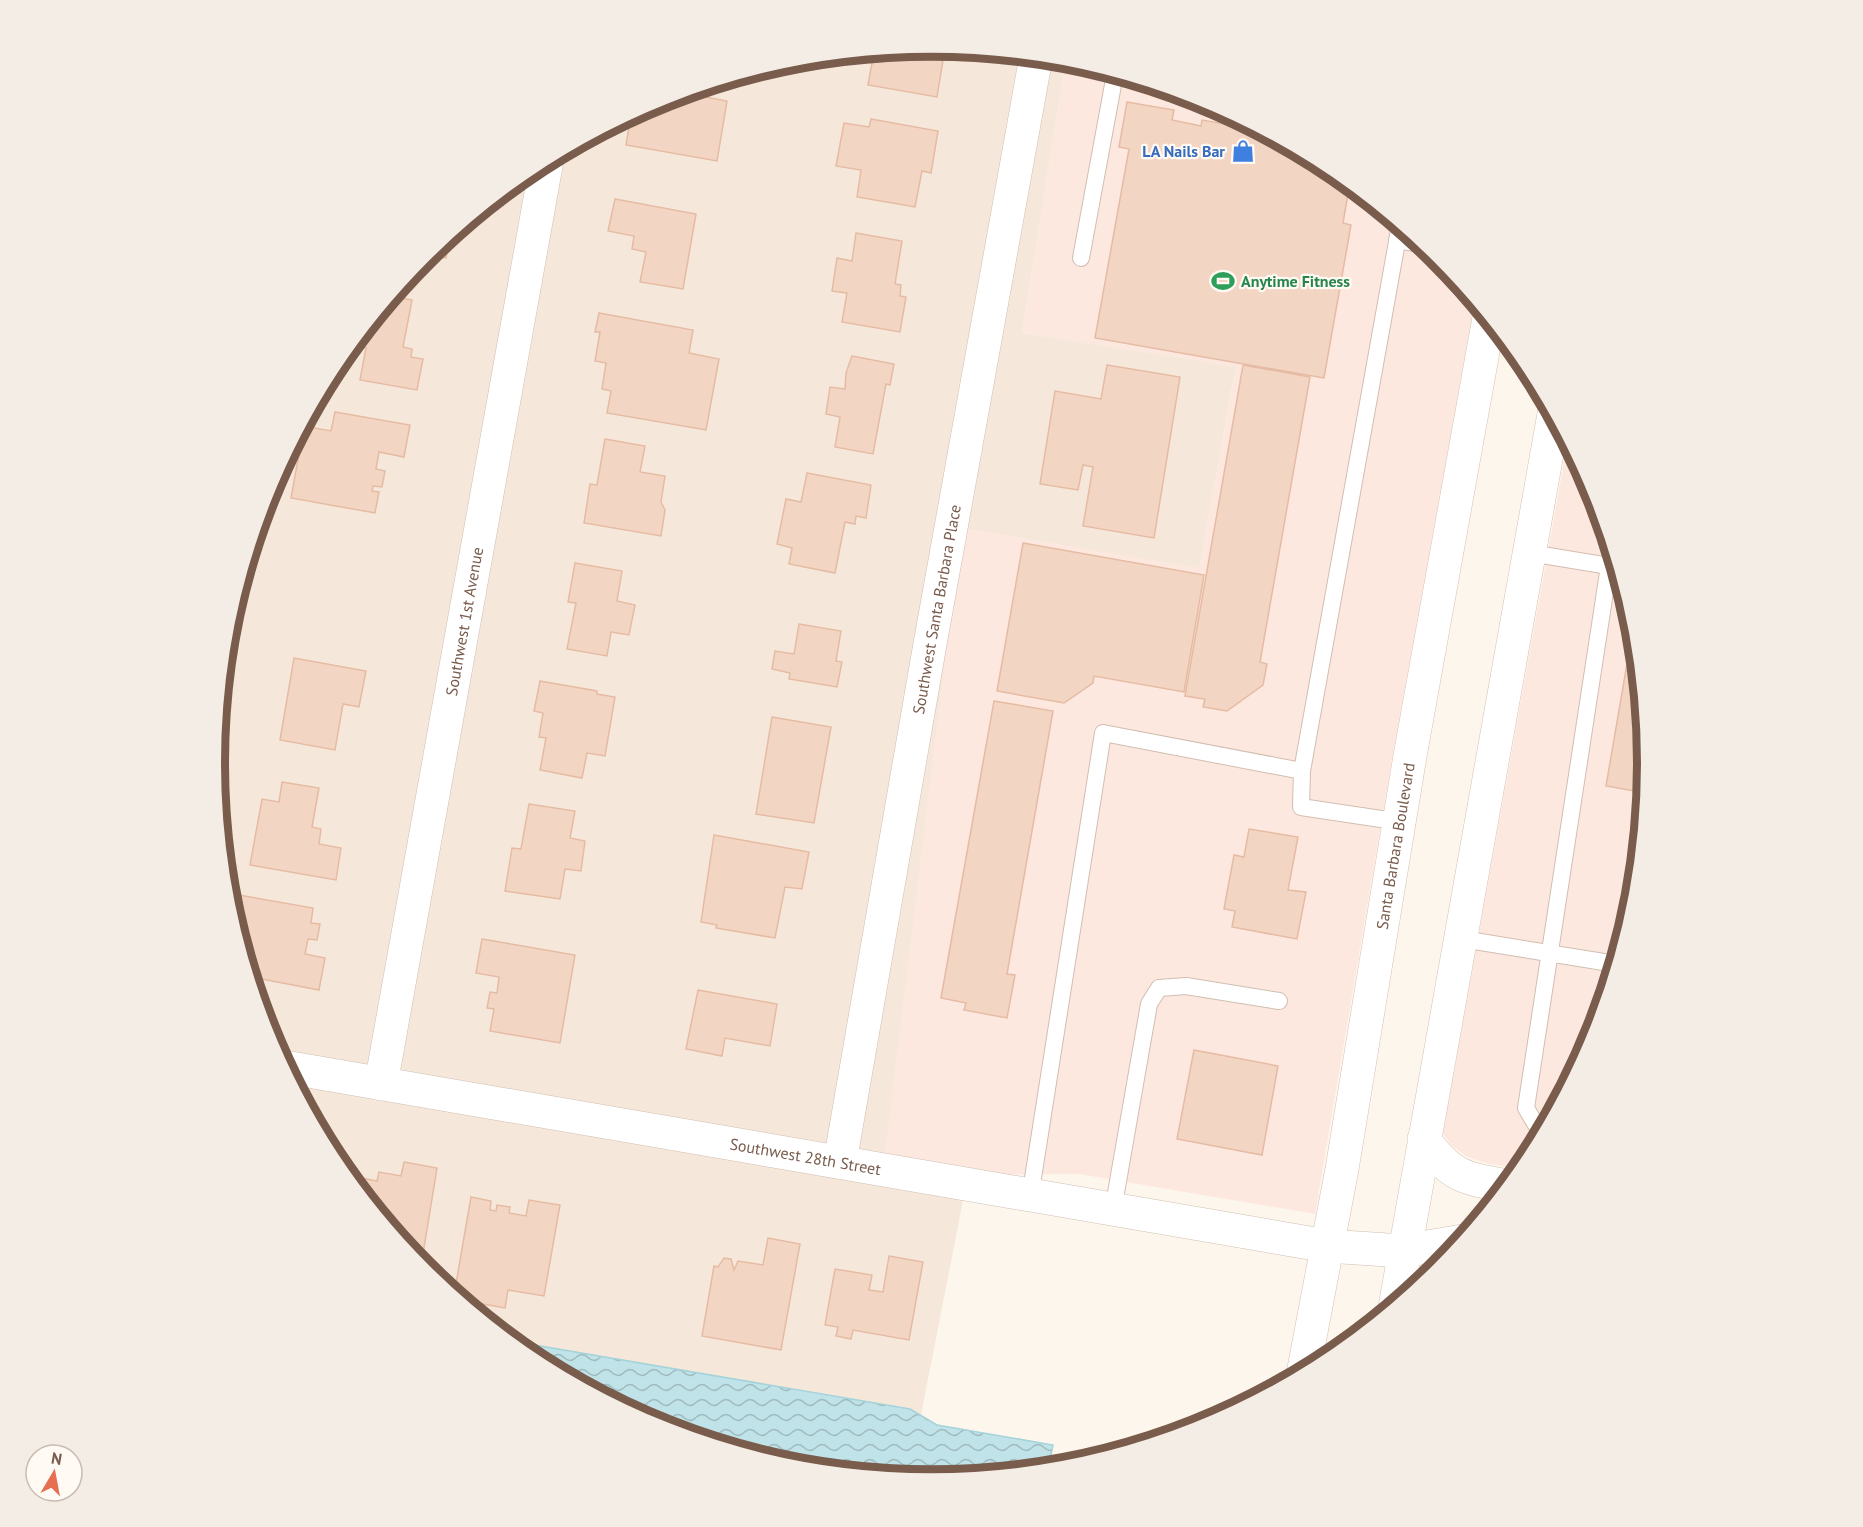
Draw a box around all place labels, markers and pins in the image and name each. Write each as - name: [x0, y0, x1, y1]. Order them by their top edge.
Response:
- shop icon: LA Nails Bar: [1230, 138, 1256, 164]
- place label: LA Nails Bar: [1142, 141, 1225, 161]
- sports icon: Anytime Fitness: [1210, 268, 1236, 294]
- place label: Anytime Fitness: [1241, 271, 1350, 291]

